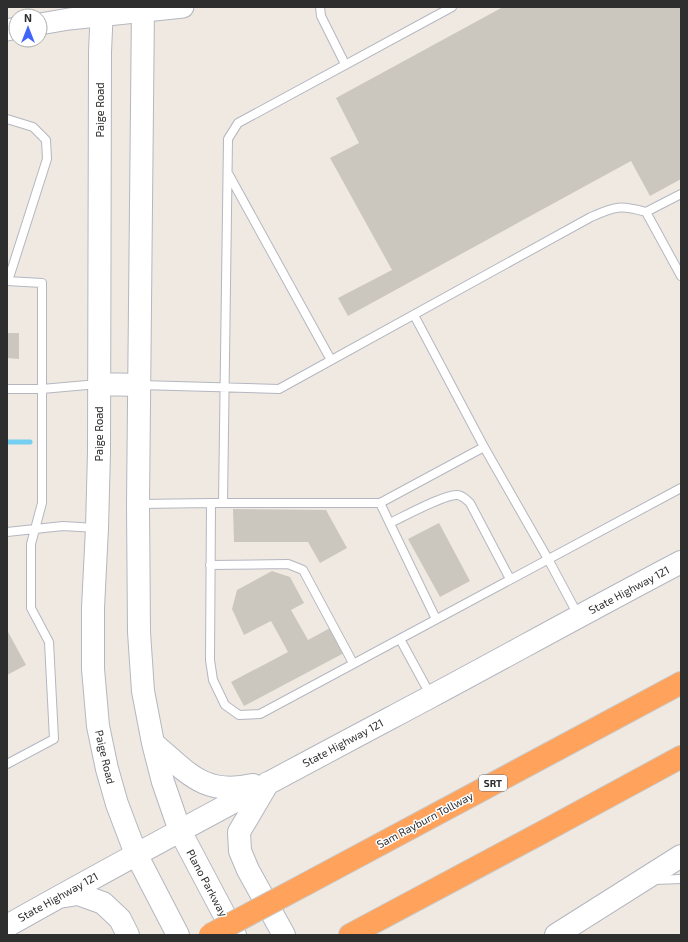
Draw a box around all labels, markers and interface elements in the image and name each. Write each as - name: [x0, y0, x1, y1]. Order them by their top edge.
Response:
- north arrow: [8, 8, 48, 48]
- text: N: [24, 11, 32, 24]
- street label: Paige Road: [93, 83, 106, 138]
- street label: Paige Road: [92, 407, 105, 462]
- street label: State Highway 121: [586, 563, 671, 616]
- street label: State Highway 121: [300, 716, 385, 769]
- street label: Paige Road: [93, 729, 118, 785]
- road number: SRT: [479, 775, 507, 791]
- street label: Sam Rayburn Tollway: [374, 789, 475, 850]
- street label: Plano Parkway: [184, 847, 231, 919]
- street label: State Highway 121: [15, 869, 100, 924]

